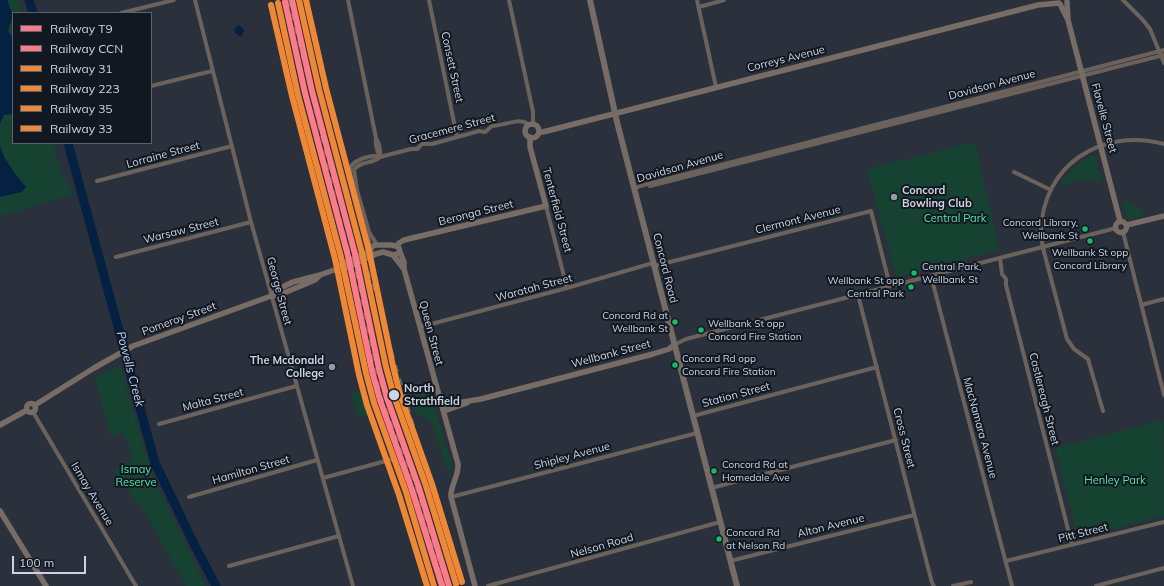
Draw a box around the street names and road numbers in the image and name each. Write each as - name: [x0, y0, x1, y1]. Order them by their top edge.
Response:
- street label: Consett Street: [438, 30, 466, 104]
- street label: Correys Avenue: [746, 43, 826, 75]
- street label: Davidson Avenue: [947, 67, 1037, 103]
- street label: Flavelle Street: [1088, 82, 1120, 154]
- street label: Gracemere Street: [407, 111, 497, 147]
- street label: Lorraine Street: [125, 139, 201, 171]
- street label: Davidson Avenue: [635, 148, 725, 186]
- street label: Tenterfield Street: [539, 166, 575, 254]
- street label: Beronga Street: [437, 197, 515, 229]
- street label: Clermont Avenue: [754, 203, 842, 237]
- street label: Warsaw Street: [142, 215, 220, 247]
- street label: Concord Road: [650, 232, 680, 304]
- street label: George Street: [264, 255, 294, 327]
- street label: Waratah Street: [494, 271, 574, 305]
- street label: Pomeroy Street: [140, 299, 218, 339]
- street label: Queen Street: [416, 299, 446, 367]
- street label: Wellbank Street: [570, 337, 652, 371]
- street label: Castlereagh Street: [1026, 351, 1062, 447]
- street label: MacNamara Avenue: [960, 376, 1000, 480]
- street label: Station Street: [701, 380, 771, 410]
- street label: Malta Street: [181, 386, 245, 414]
- street label: Cross Street: [890, 406, 918, 470]
- street label: Shipley Avenue: [533, 440, 611, 472]
- street label: Hamilton Street: [211, 453, 291, 487]
- street label: Ismay Avenue: [68, 460, 116, 528]
- street label: Alton Avenue: [796, 511, 866, 541]
- street label: Pitt Street: [1057, 520, 1109, 546]
- street label: Nelson Road: [569, 531, 635, 561]

